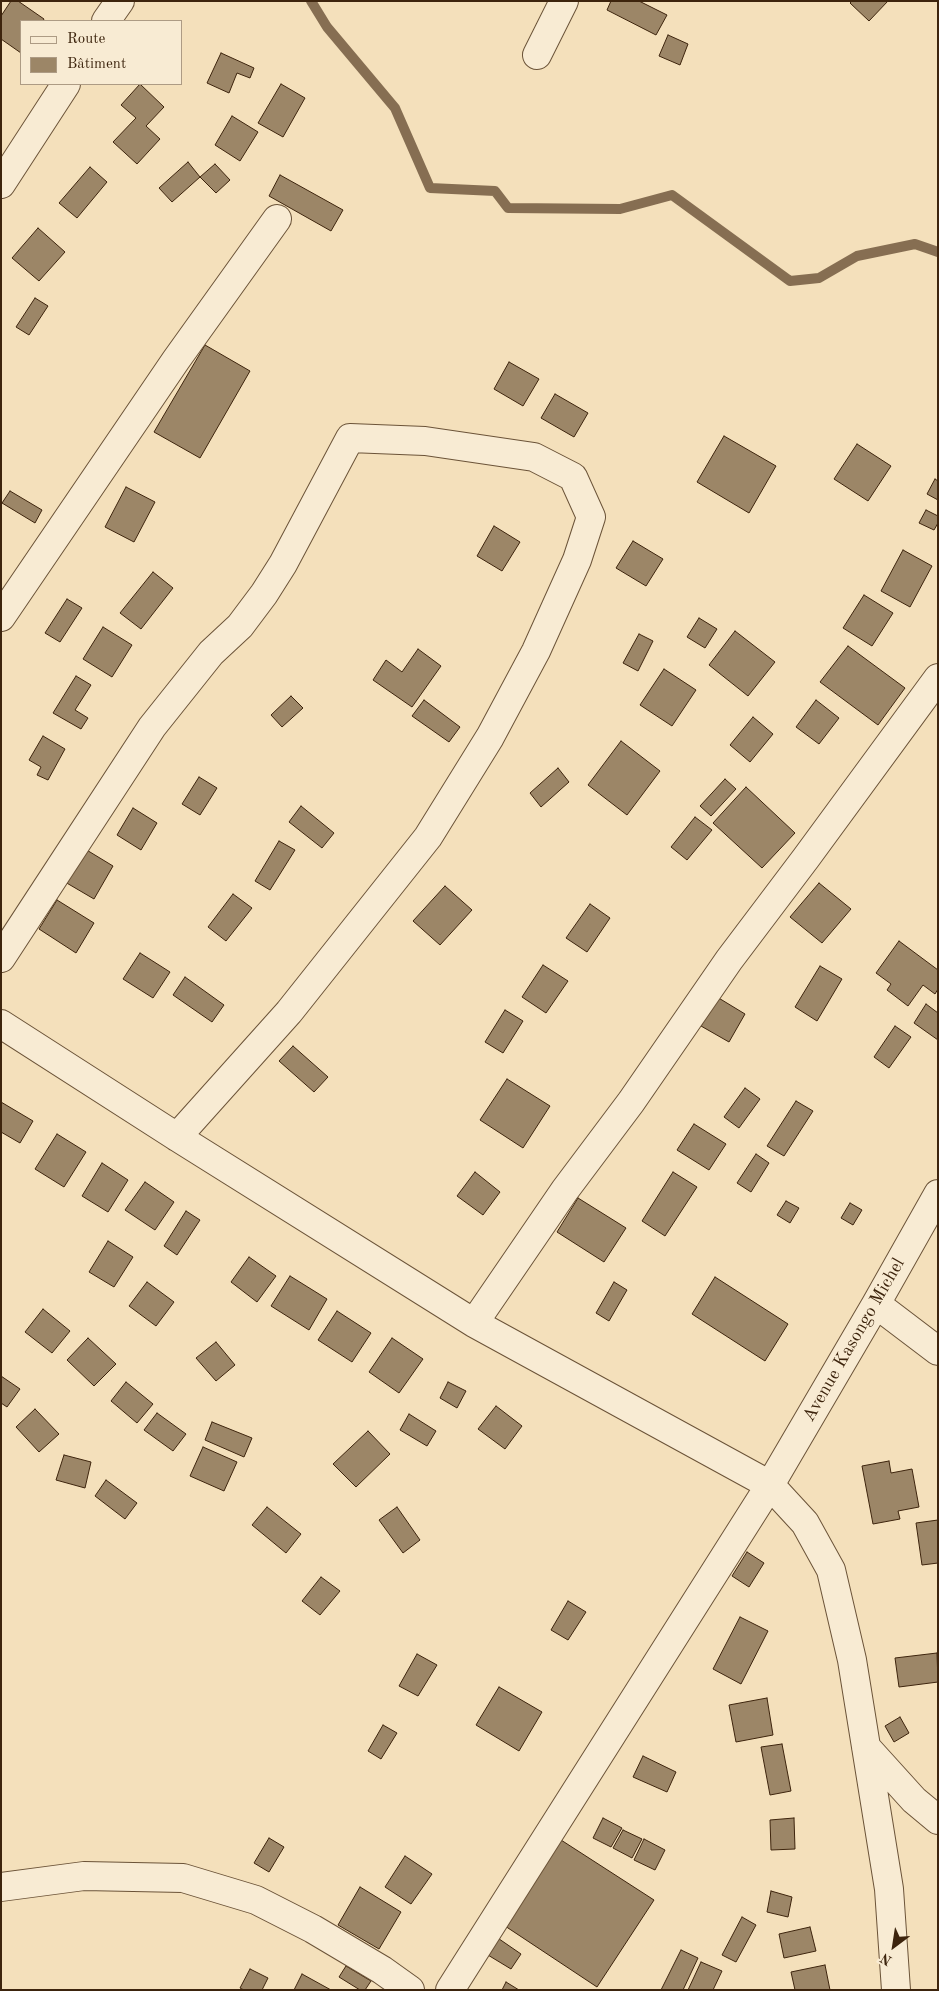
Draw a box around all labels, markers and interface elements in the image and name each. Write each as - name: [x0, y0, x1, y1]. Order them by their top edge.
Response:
- legend: [20, 20, 182, 85]
- text: Route: [67, 32, 105, 47]
- text: Bâtiment: [67, 57, 126, 72]
- street label: Avenue Kasongo Michel: [798, 1254, 910, 1426]
- north arrow: [869, 1921, 919, 1971]
- text: N: [878, 1950, 894, 1968]

